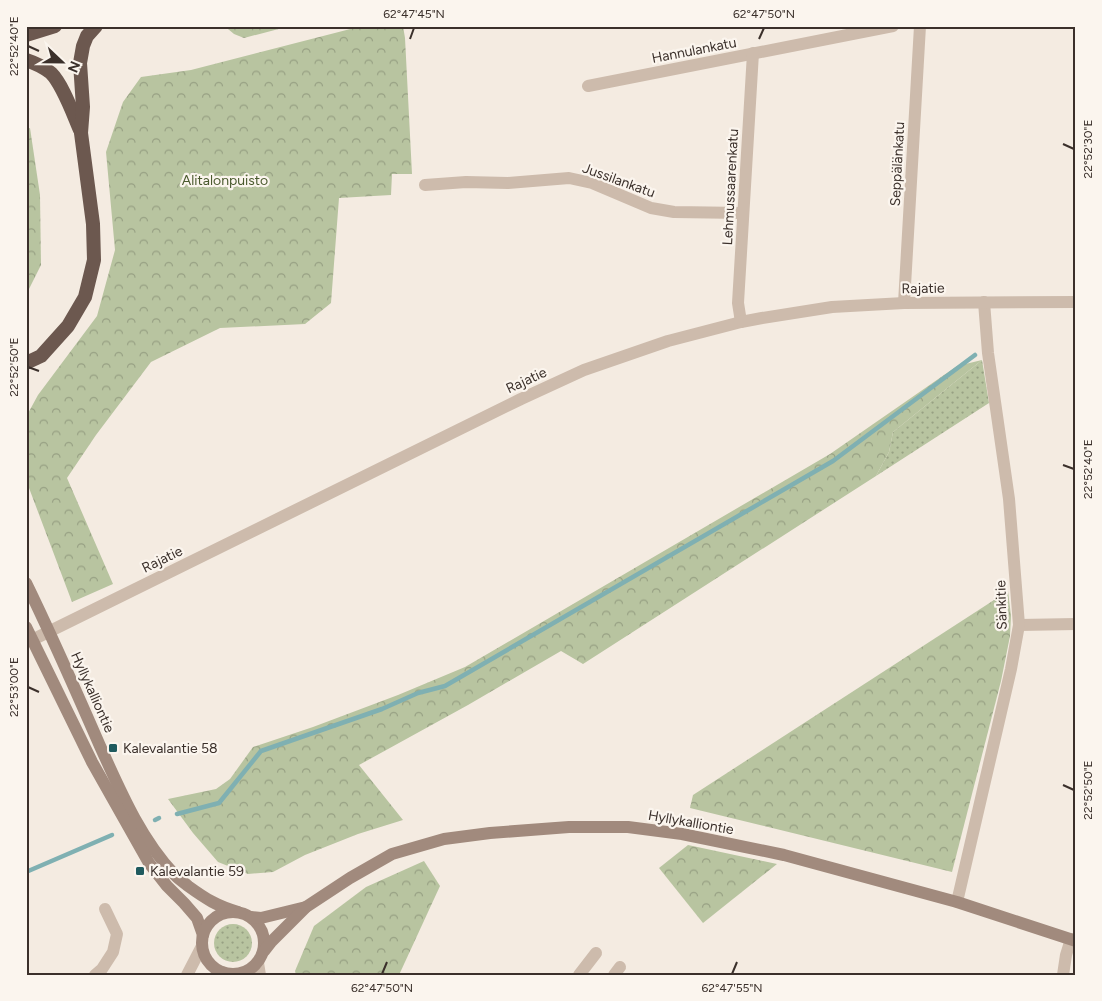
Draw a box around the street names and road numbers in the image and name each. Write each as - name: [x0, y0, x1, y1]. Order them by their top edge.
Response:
- street label: Hannulankatu: [650, 34, 738, 67]
- street label: Seppälänkatu: [887, 121, 908, 207]
- street label: Lehmussaarenkatu: [719, 128, 742, 246]
- street label: Jussilankatu: [580, 159, 658, 201]
- street label: Rajatie: [901, 280, 945, 297]
- street label: Rajatie: [503, 364, 550, 397]
- street label: Rajatie: [139, 542, 186, 577]
- street label: Sänkitie: [992, 579, 1011, 630]
- street label: Hyllykalliontie: [67, 649, 118, 736]
- street label: Hyllykalliontie: [647, 807, 735, 838]

